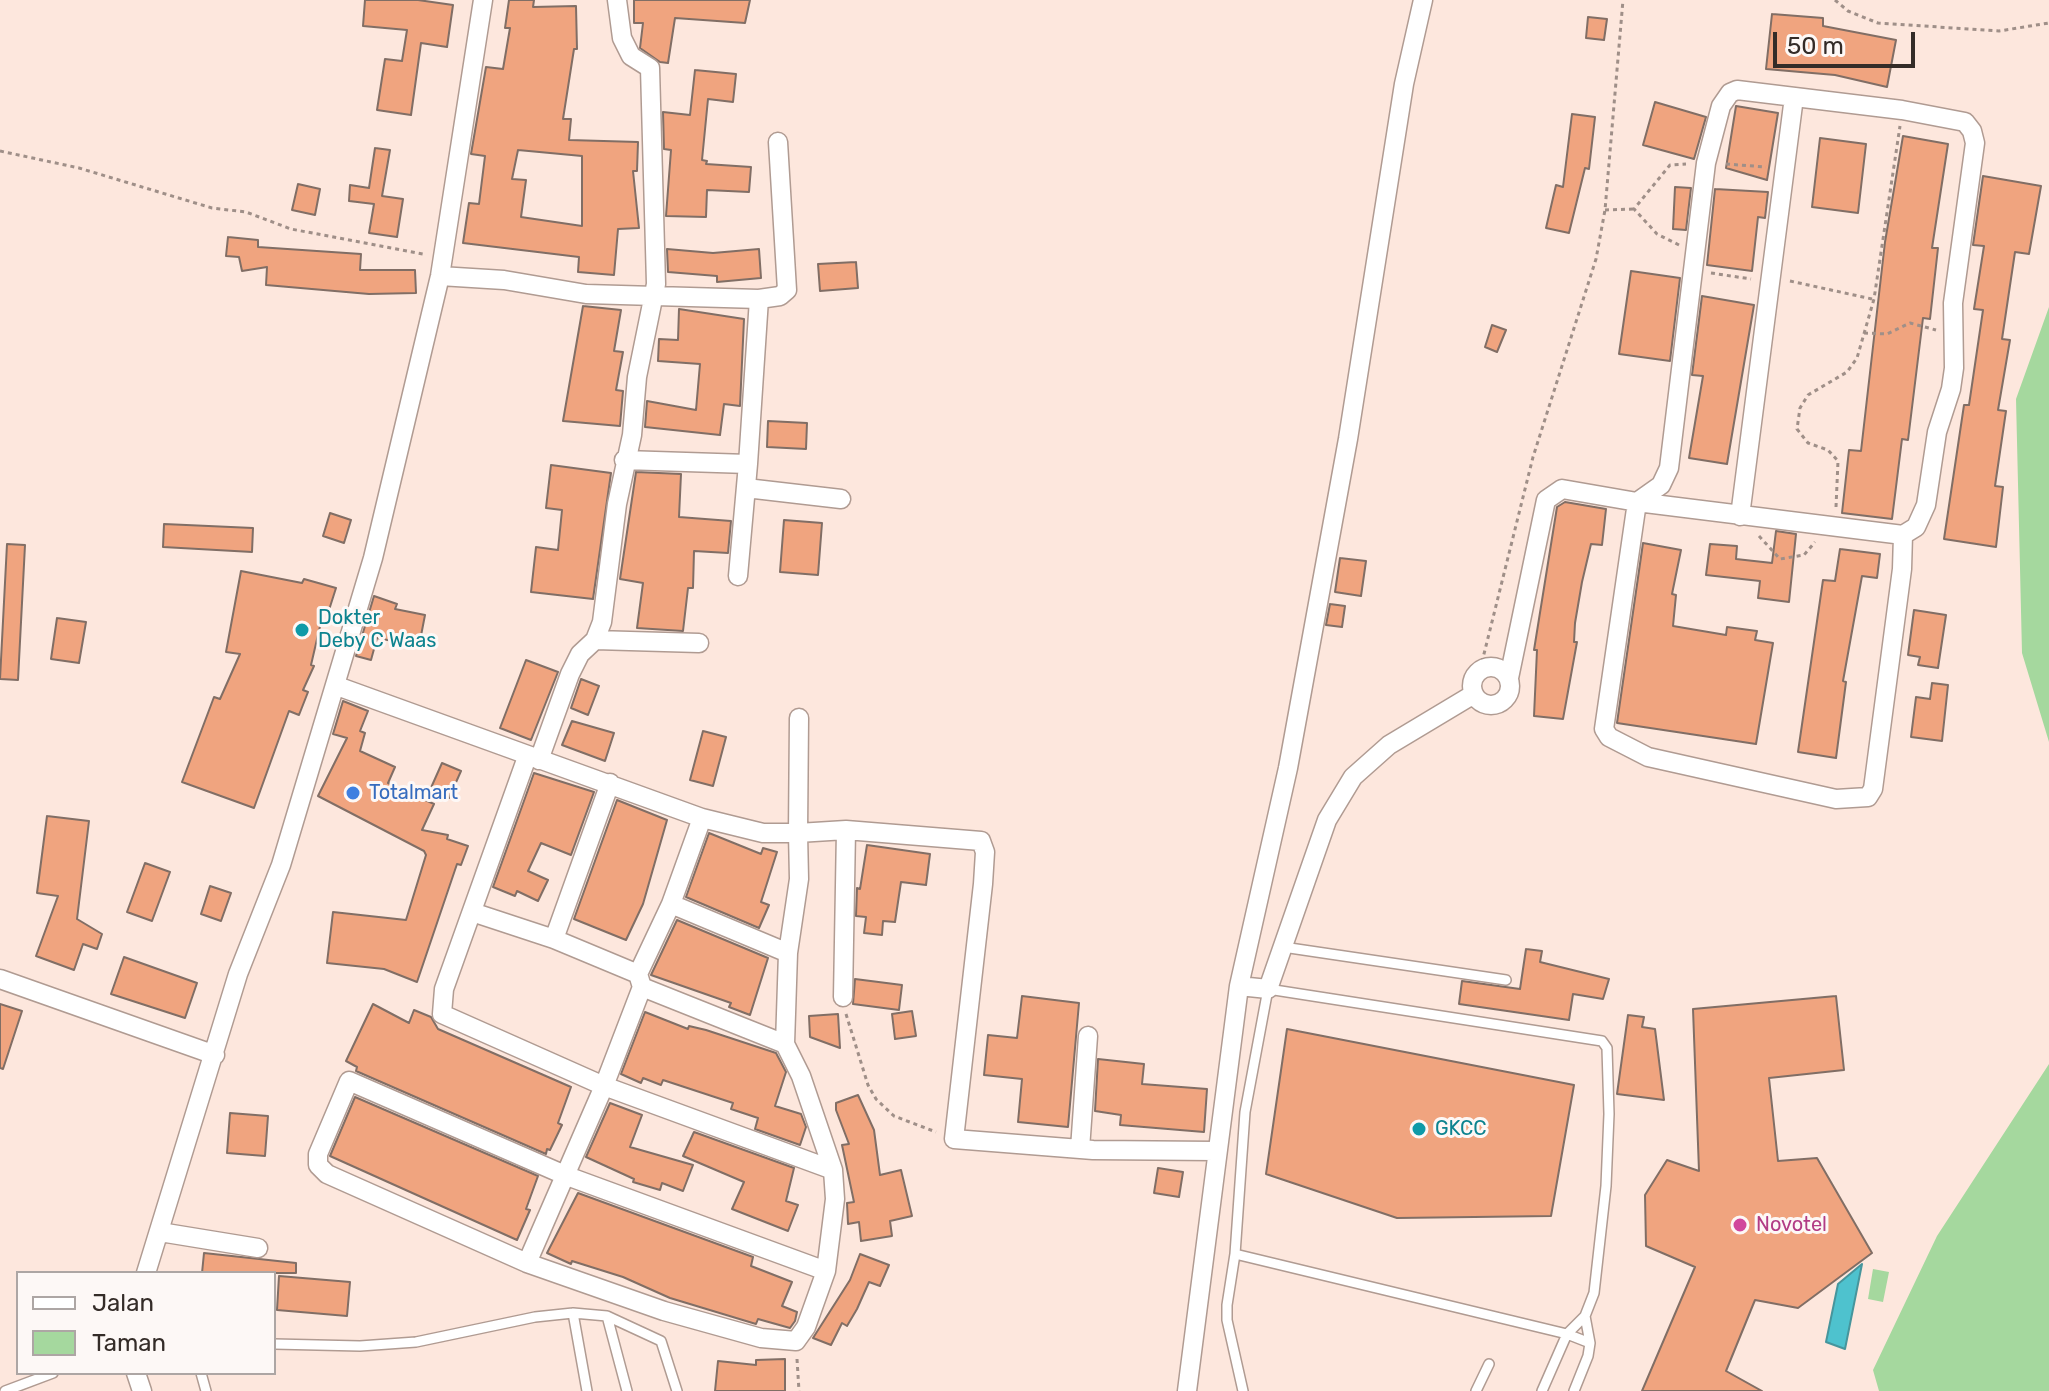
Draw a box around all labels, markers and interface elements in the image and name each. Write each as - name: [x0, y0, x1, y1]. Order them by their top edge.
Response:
- scale bar: [1777, 16, 1919, 66]
- text: 50 m: [1787, 32, 1844, 60]
- place label: Dokter Deby C Waas: [318, 606, 437, 653]
- marker: Dokter Deby C Waas: [293, 621, 311, 639]
- place label: Totalmart: [369, 781, 458, 805]
- marker: Totalmart: [344, 784, 362, 802]
- place label: GKCC: [1435, 1117, 1487, 1141]
- marker: GKCC: [1410, 1120, 1428, 1138]
- place label: Novotel: [1756, 1213, 1827, 1237]
- marker: Novotel: [1731, 1216, 1749, 1234]
- legend: [16, 1271, 276, 1375]
- text: Jalan: [92, 1289, 154, 1317]
- text: Taman: [92, 1329, 166, 1357]

